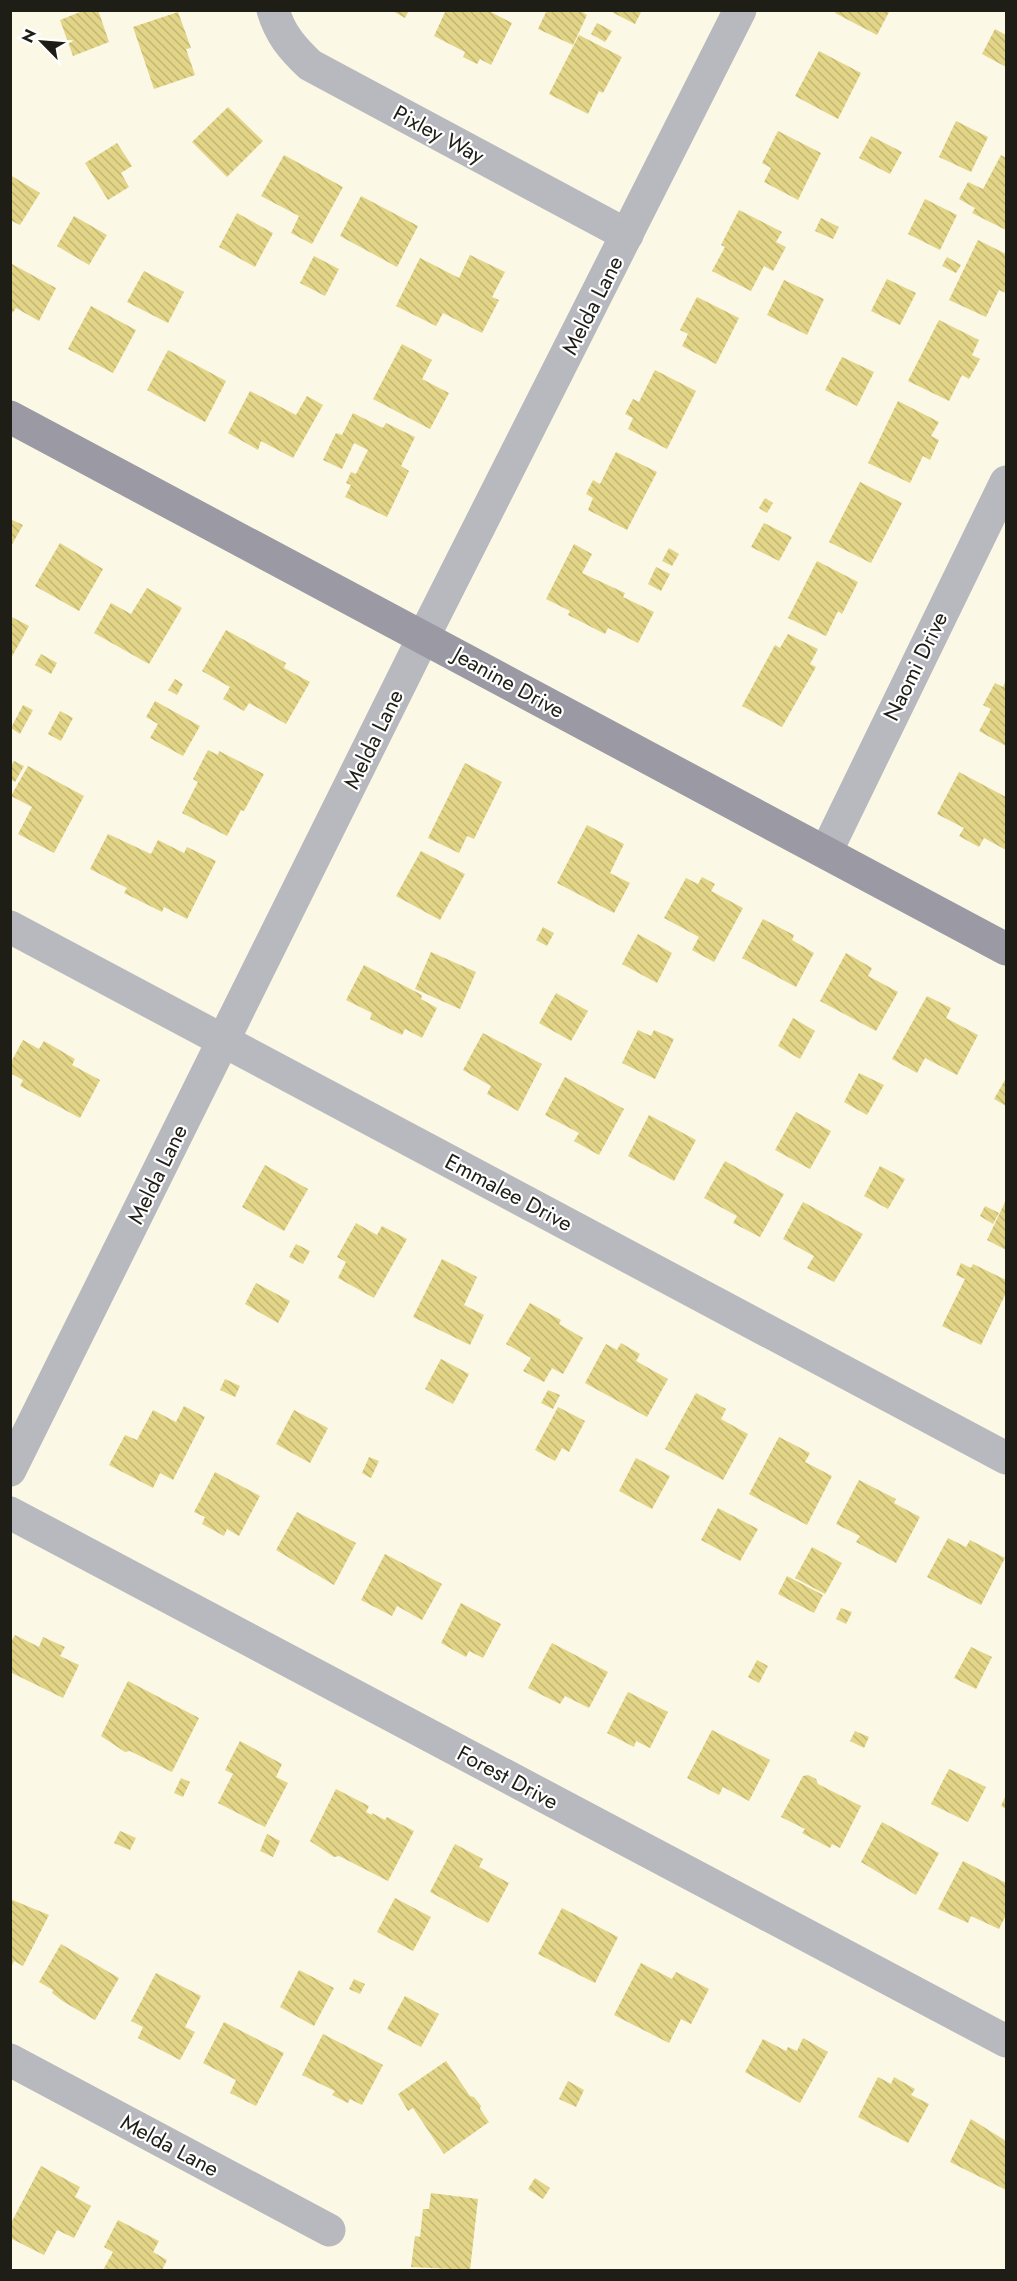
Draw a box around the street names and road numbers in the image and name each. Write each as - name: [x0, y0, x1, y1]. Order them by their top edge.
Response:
- street label: Pixley Way: [388, 97, 491, 172]
- street label: Melda Lane: [553, 250, 631, 360]
- street label: Naomi Drive: [875, 606, 955, 726]
- street label: Jeanine Drive: [445, 637, 570, 726]
- street label: Melda Lane: [335, 684, 411, 794]
- street label: Melda Lane: [119, 1119, 195, 1229]
- street label: Emmalee Drive: [440, 1145, 578, 1239]
- street label: Forest Drive: [452, 1737, 564, 1817]
- street label: Melda Lane: [115, 2106, 225, 2184]

